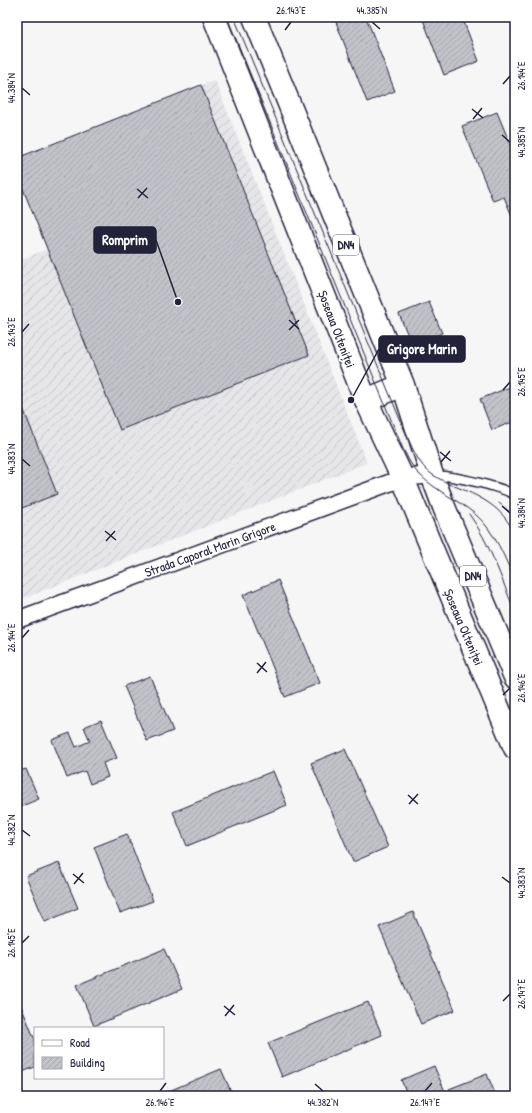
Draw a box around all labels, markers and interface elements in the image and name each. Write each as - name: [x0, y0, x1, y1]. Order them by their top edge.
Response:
- text: 26.143°E: [276, 4, 306, 17]
- text: 44.385°N: [357, 4, 387, 17]
- text: 26.144°E: [515, 61, 528, 90]
- text: 44.384°N: [5, 73, 18, 103]
- text: 44.385°N: [515, 127, 528, 157]
- callout: Romprim: [94, 227, 156, 253]
- text: Romprim: [102, 230, 148, 251]
- road number: DN4: [333, 235, 359, 255]
- street label: Șoseaua Olteniței: [314, 288, 360, 370]
- text: 26.143°E: [5, 317, 18, 347]
- callout: Grigore Marin: [379, 336, 465, 362]
- text: Grigore Marin: [387, 339, 457, 360]
- text: 26.145°E: [515, 367, 528, 397]
- text: 44.383°N: [5, 444, 18, 474]
- text: 44.384°N: [515, 498, 528, 528]
- street label: Strada Caporal Marin Grigore: [142, 517, 278, 581]
- road number: DN4: [460, 566, 486, 586]
- street label: Șoseaua Olteniței: [440, 586, 488, 668]
- text: 26.144°E: [5, 623, 18, 652]
- text: 26.146°E: [515, 673, 528, 702]
- text: 44.382°N: [5, 815, 18, 845]
- text: 44.383°N: [515, 868, 528, 898]
- text: 26.145°E: [5, 928, 18, 958]
- text: 26.147°E: [515, 978, 528, 1009]
- legend: [34, 1027, 164, 1079]
- text: Road: [70, 1034, 90, 1051]
- text: Building: [70, 1054, 105, 1071]
- text: 26.146°E: [146, 1096, 175, 1109]
- text: 44.382°N: [308, 1096, 338, 1109]
- text: 26.147°E: [410, 1096, 441, 1109]

